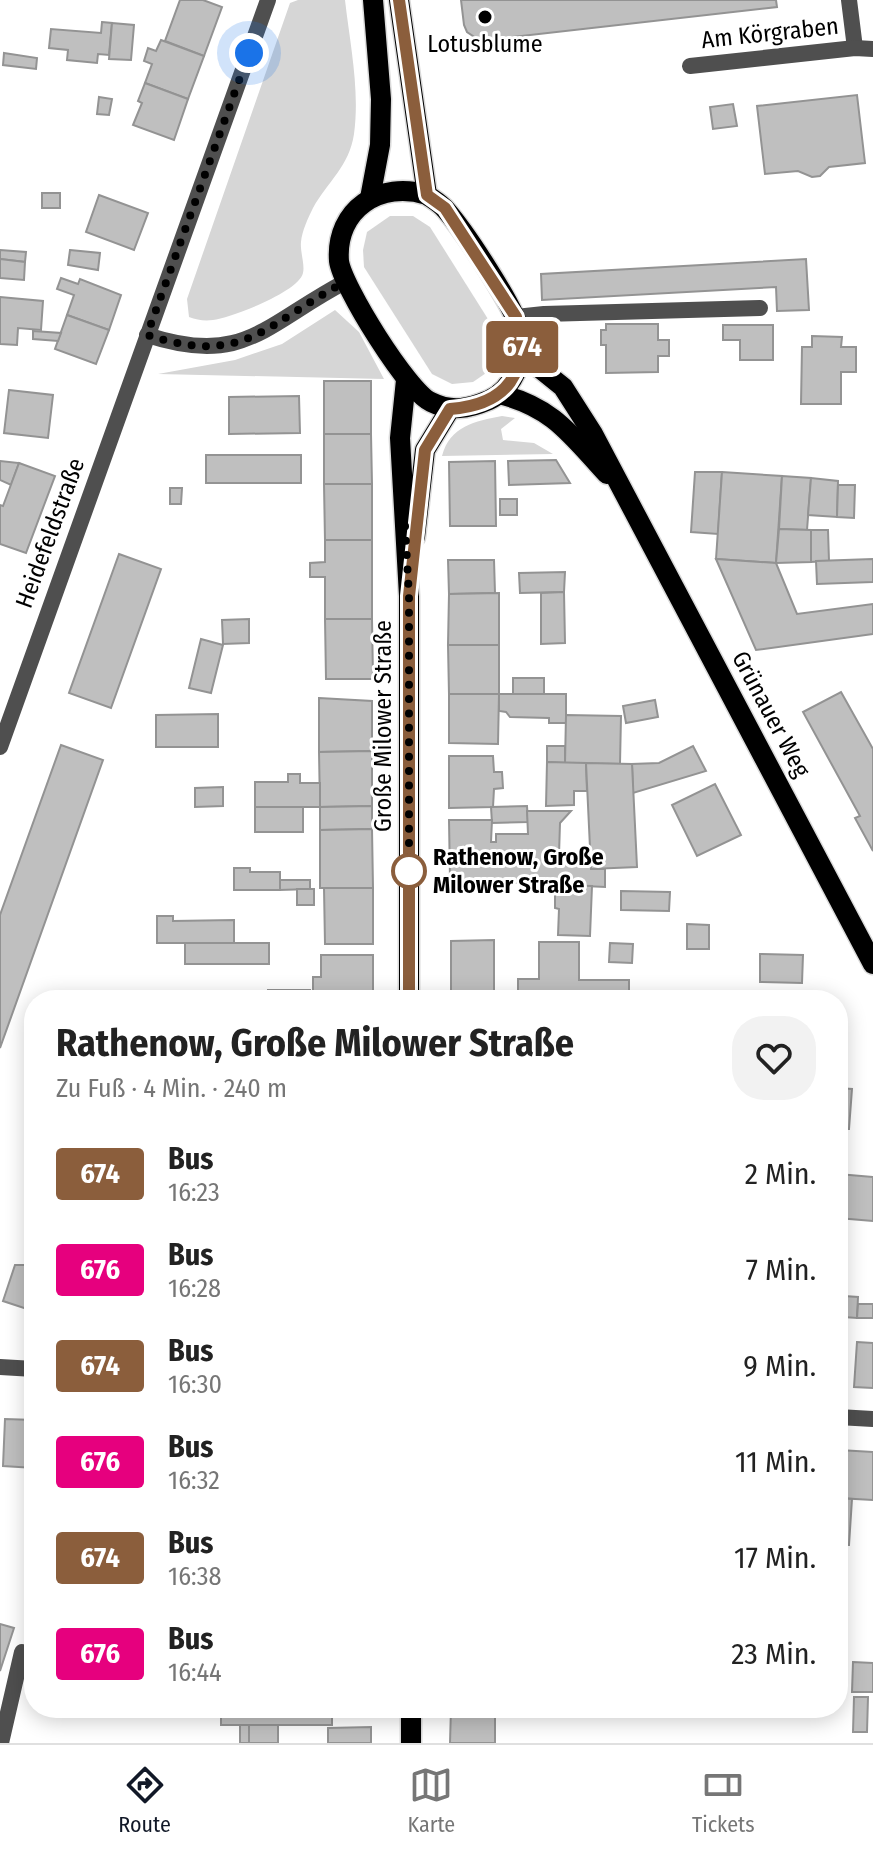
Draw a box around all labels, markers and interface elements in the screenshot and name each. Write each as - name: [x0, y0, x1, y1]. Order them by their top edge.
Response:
- marker: Lotusblume: [476, 8, 494, 26]
- street label: Am Körgraben: [700, 12, 840, 54]
- place label: Lotusblume: [427, 30, 543, 58]
- your location: [229, 33, 269, 73]
- line badge: 674: [476, 321, 568, 373]
- text: 674: [502, 330, 542, 363]
- street label: Heidefeldstraße: [10, 454, 90, 612]
- street label: Große Milower Straße: [369, 620, 397, 832]
- street label: Grünauer Weg: [726, 646, 816, 782]
- place label: Rathenow, Große Milower Straße: [433, 843, 604, 899]
- marker: Rathenow, Große Milower Straße: [392, 854, 426, 888]
- button: heart: [732, 1016, 816, 1100]
- text: Rathenow, Große Milower Straße: [56, 1020, 574, 1066]
- text: Zu Fuß · 4 Min. · 240 m: [56, 1073, 287, 1104]
- text: Bus: [168, 1141, 213, 1177]
- text: 2 Min.: [745, 1156, 816, 1192]
- text: 674: [80, 1157, 120, 1190]
- text: 16:23: [168, 1177, 220, 1208]
- text: Bus: [168, 1237, 213, 1273]
- text: 7 Min.: [746, 1252, 816, 1288]
- text: 676: [80, 1253, 120, 1286]
- text: 16:28: [168, 1273, 221, 1304]
- text: Bus: [168, 1333, 213, 1369]
- text: 9 Min.: [743, 1348, 816, 1384]
- text: 674: [80, 1349, 120, 1382]
- text: 16:30: [168, 1369, 222, 1400]
- text: Bus: [168, 1429, 213, 1465]
- text: 11 Min.: [735, 1444, 816, 1480]
- text: 676: [80, 1445, 120, 1478]
- text: 16:32: [168, 1465, 220, 1496]
- text: Bus: [168, 1525, 213, 1561]
- text: 17 Min.: [734, 1540, 816, 1576]
- text: 674: [80, 1541, 120, 1574]
- text: 16:38: [168, 1561, 222, 1592]
- text: Bus: [168, 1621, 213, 1657]
- text: 23 Min.: [731, 1636, 816, 1672]
- text: 676: [80, 1637, 120, 1670]
- text: 16:44: [168, 1657, 222, 1688]
- tab: Route: [118, 1763, 171, 1838]
- tab: Karte: [408, 1763, 455, 1838]
- tab: Tickets: [692, 1763, 755, 1838]

